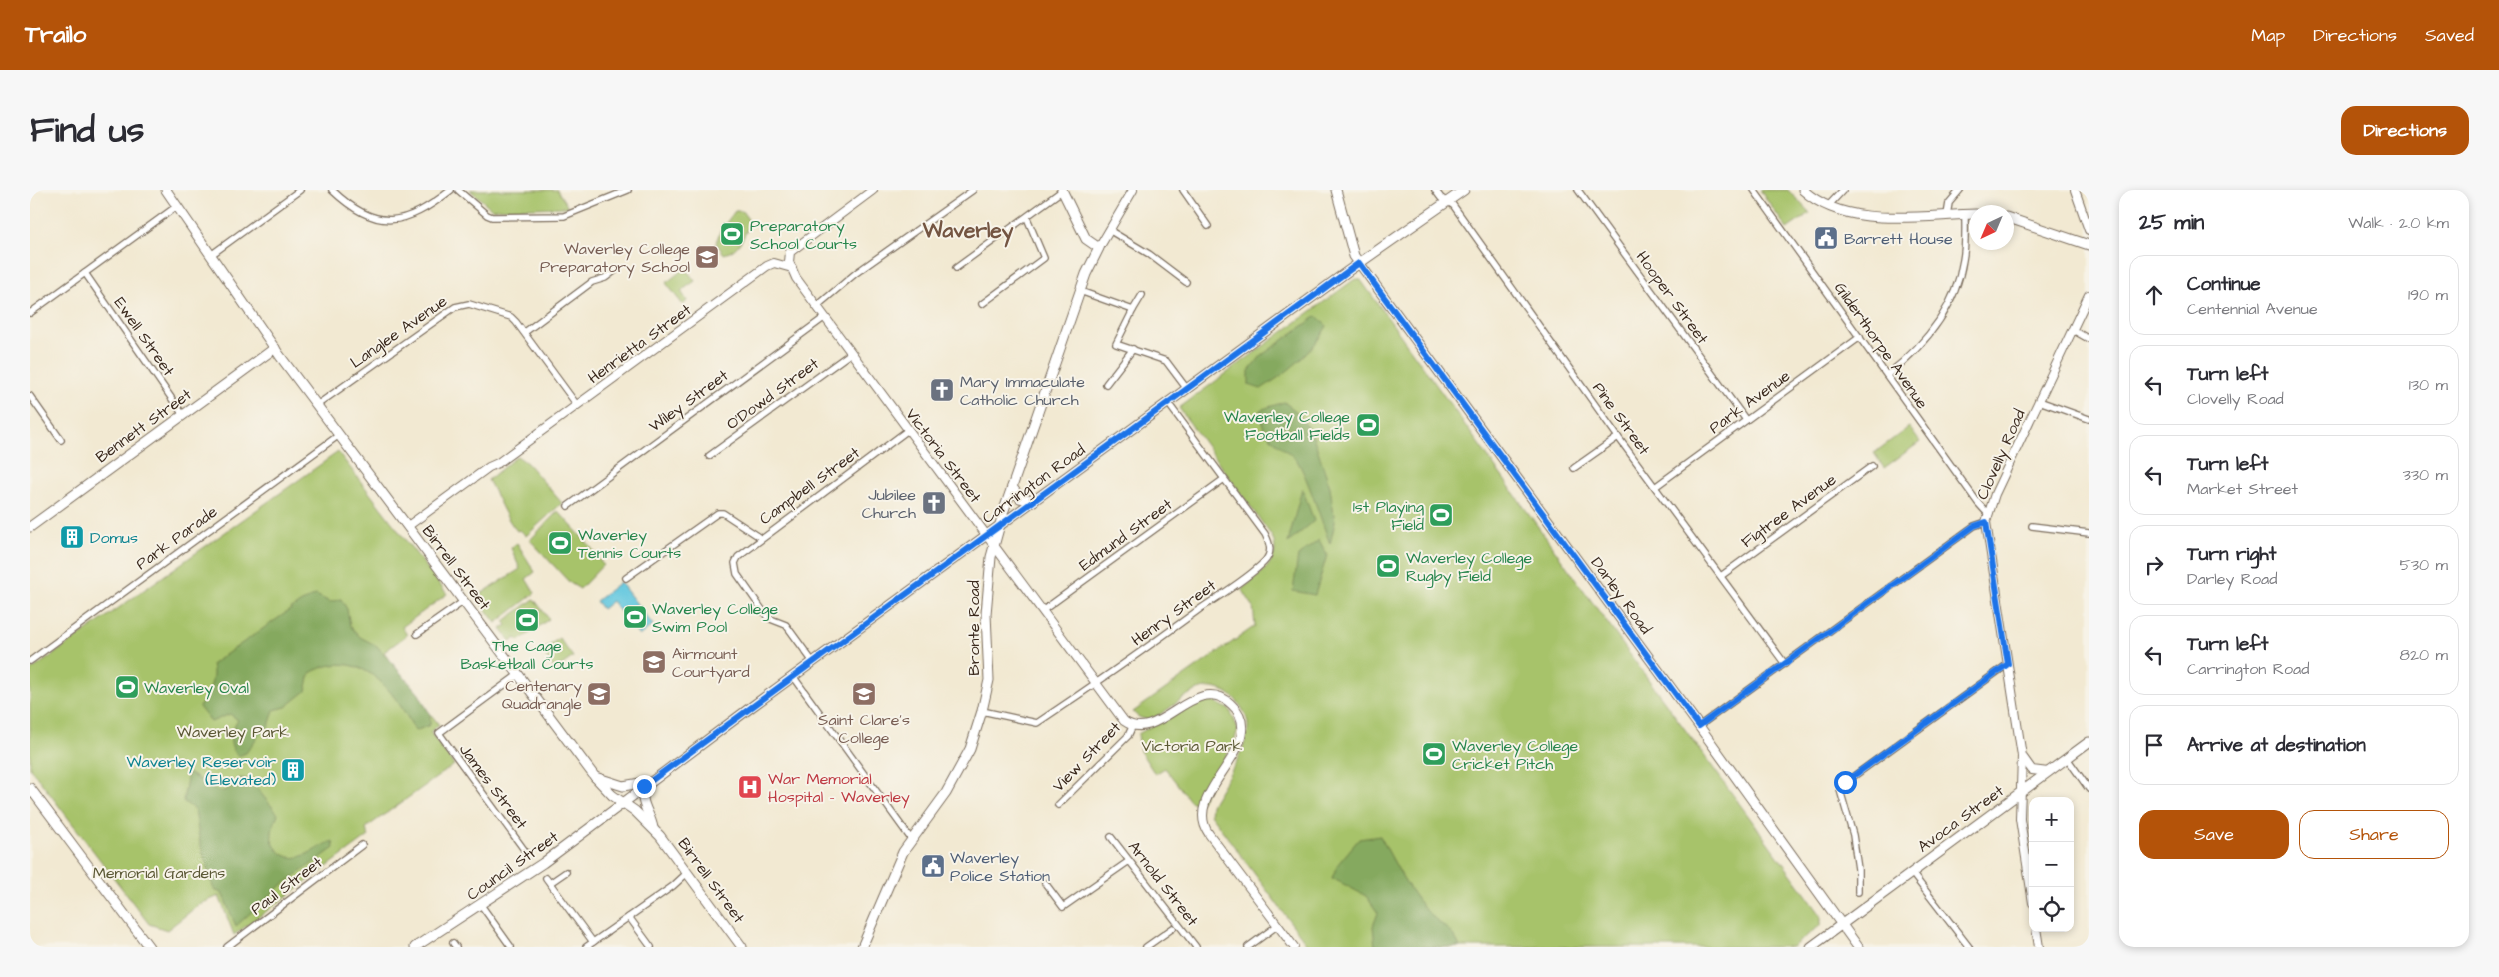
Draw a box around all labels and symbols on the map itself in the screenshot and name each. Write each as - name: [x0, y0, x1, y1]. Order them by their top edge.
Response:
- north arrow: [1969, 205, 2014, 250]
- place label: Preparatory School Courts: [750, 215, 857, 255]
- district label: Waverley: [922, 216, 1014, 248]
- sports icon: Preparatory School Courts: [719, 221, 745, 247]
- public building icon: Barrett House: [1813, 225, 1839, 251]
- place label: Barrett House: [1844, 228, 1953, 250]
- place label: Waverley College Preparatory School: [540, 238, 690, 279]
- school or university icon: Waverley College Preparatory School: [694, 244, 720, 270]
- street label: Hooper Street: [1631, 247, 1714, 349]
- street label: Gilderthorpe Avenue: [1829, 278, 1933, 414]
- street label: Langlee Avenue: [346, 290, 452, 374]
- street label: Ewell Street: [109, 293, 180, 381]
- street label: Henrietta Street: [583, 298, 696, 389]
- street label: O'Dowd Street: [722, 352, 824, 435]
- street label: Wiley Street: [644, 364, 734, 438]
- street label: Park Avenue: [1705, 365, 1795, 439]
- place label: Mary Immaculate Catholic Church: [960, 371, 1085, 411]
- church icon: Mary Immaculate Catholic Church: [929, 377, 955, 403]
- street label: Pine Street: [1587, 378, 1655, 460]
- street label: Bennett Street: [91, 383, 196, 468]
- street label: Victoria Street: [900, 404, 986, 508]
- place label: Waverley College Football Fields: [1224, 406, 1350, 446]
- street label: Clovelly Road: [1971, 406, 2032, 503]
- sports icon: Waverley College Football Fields: [1355, 412, 1381, 438]
- street label: Carrington Road: [978, 439, 1090, 529]
- street label: Campbell Street: [755, 442, 865, 530]
- street label: Figtree Avenue: [1737, 469, 1842, 554]
- place label: Jubilee Church: [862, 484, 916, 524]
- church icon: Jubilee Church: [921, 490, 947, 516]
- street label: Edmund Street: [1075, 493, 1177, 576]
- place label: 1st Playing Field: [1353, 496, 1424, 536]
- street label: Park Parade: [131, 501, 222, 575]
- sports icon: 1st Playing Field: [1428, 502, 1454, 528]
- street label: Birrell Street: [417, 521, 496, 615]
- building icon: Domus: [59, 524, 85, 550]
- place label: Waverley Tennis Courts: [578, 524, 681, 564]
- place label: Domus: [90, 527, 138, 549]
- sports icon: Waverley Tennis Courts: [547, 530, 573, 556]
- place label: Waverley College Rugby Field: [1406, 547, 1533, 588]
- sports icon: Waverley College Rugby Field: [1375, 553, 1401, 579]
- street label: Darley Road: [1585, 553, 1657, 639]
- street label: Henry Street: [1127, 574, 1221, 652]
- street label: Bronte Road: [963, 580, 985, 676]
- place label: Waverley College Swim Pool: [652, 598, 779, 638]
- sports icon: Waverley College Swim Pool: [622, 604, 648, 630]
- sports icon: The Cage Basketball Courts: [514, 607, 540, 633]
- place label: The Cage Basketball Courts: [461, 635, 593, 675]
- place label: Airmount Courtyard: [672, 643, 750, 684]
- school or university icon: Airmount Courtyard: [641, 649, 667, 675]
- sports icon: Waverley Oval: [114, 674, 140, 700]
- place label: Centenary Quadrangle: [502, 675, 582, 716]
- place label: Waverley Oval: [144, 677, 249, 700]
- school or university icon: Centenary Quadrangle: [586, 681, 612, 707]
- school or university icon: Saint Clare's College: [851, 681, 877, 707]
- place label: Saint Clare's College: [818, 709, 910, 750]
- street label: View Street: [1048, 716, 1126, 797]
- park label: Waverley Park: [177, 721, 289, 744]
- park label: Victoria Park: [1142, 735, 1243, 757]
- place label: Waverley College Cricket Pitch: [1452, 735, 1579, 775]
- street label: James Street: [454, 739, 533, 834]
- sports icon: Waverley College Cricket Pitch: [1421, 741, 1447, 767]
- place label: Waverley Reservoir (Elevated): [127, 751, 276, 791]
- building icon: Waverley Reservoir (Elevated): [280, 757, 306, 783]
- place label: War Memorial Hospital - Waverley: [768, 768, 910, 809]
- route start: [1834, 771, 1857, 794]
- hospital icon: War Memorial Hospital - Waverley: [737, 774, 763, 800]
- route end: [633, 775, 656, 798]
- street label: Avoca Street: [1913, 780, 2009, 858]
- street label: Council Street: [462, 826, 563, 906]
- street label: Birrell Street: [673, 833, 750, 928]
- street label: Arnold Street: [1123, 836, 1204, 931]
- place label: Waverley Police Station: [950, 847, 1050, 887]
- street label: Paul Street: [246, 851, 327, 920]
- public building icon: Waverley Police Station: [920, 853, 946, 879]
- park label: Memorial Gardens: [93, 862, 225, 884]

